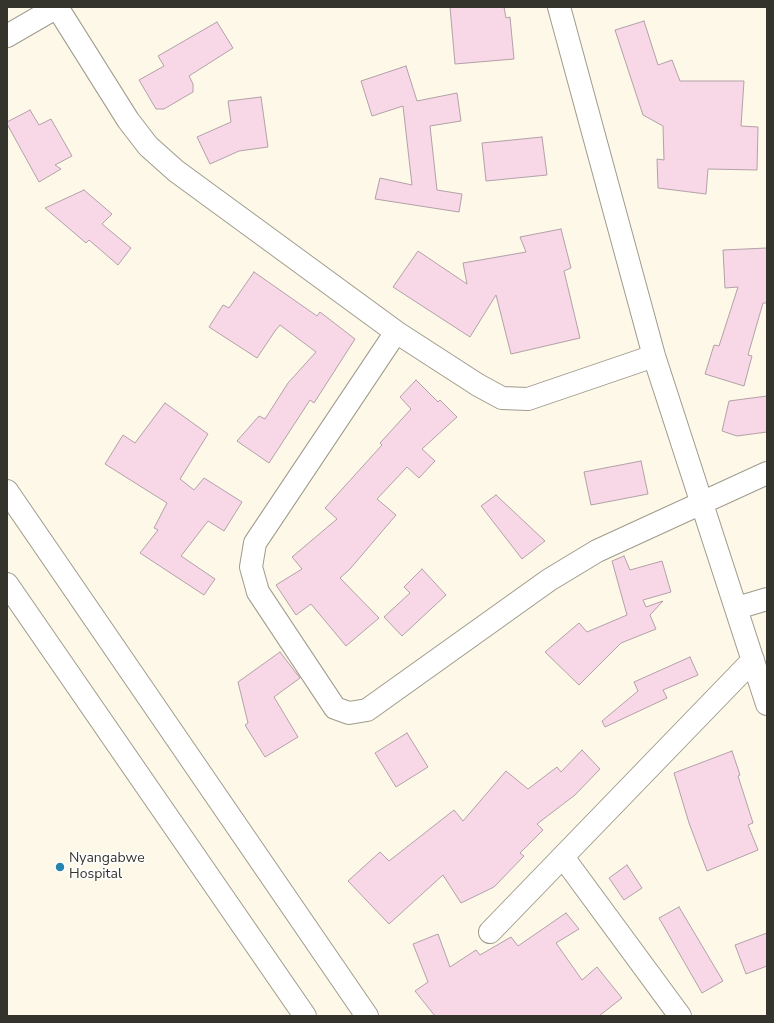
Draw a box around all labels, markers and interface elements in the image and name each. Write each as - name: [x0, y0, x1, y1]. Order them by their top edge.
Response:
- place label: Nyangabwe Hospital: [69, 851, 145, 884]
- marker: Nyangabwe Hospital: [54, 861, 66, 873]

